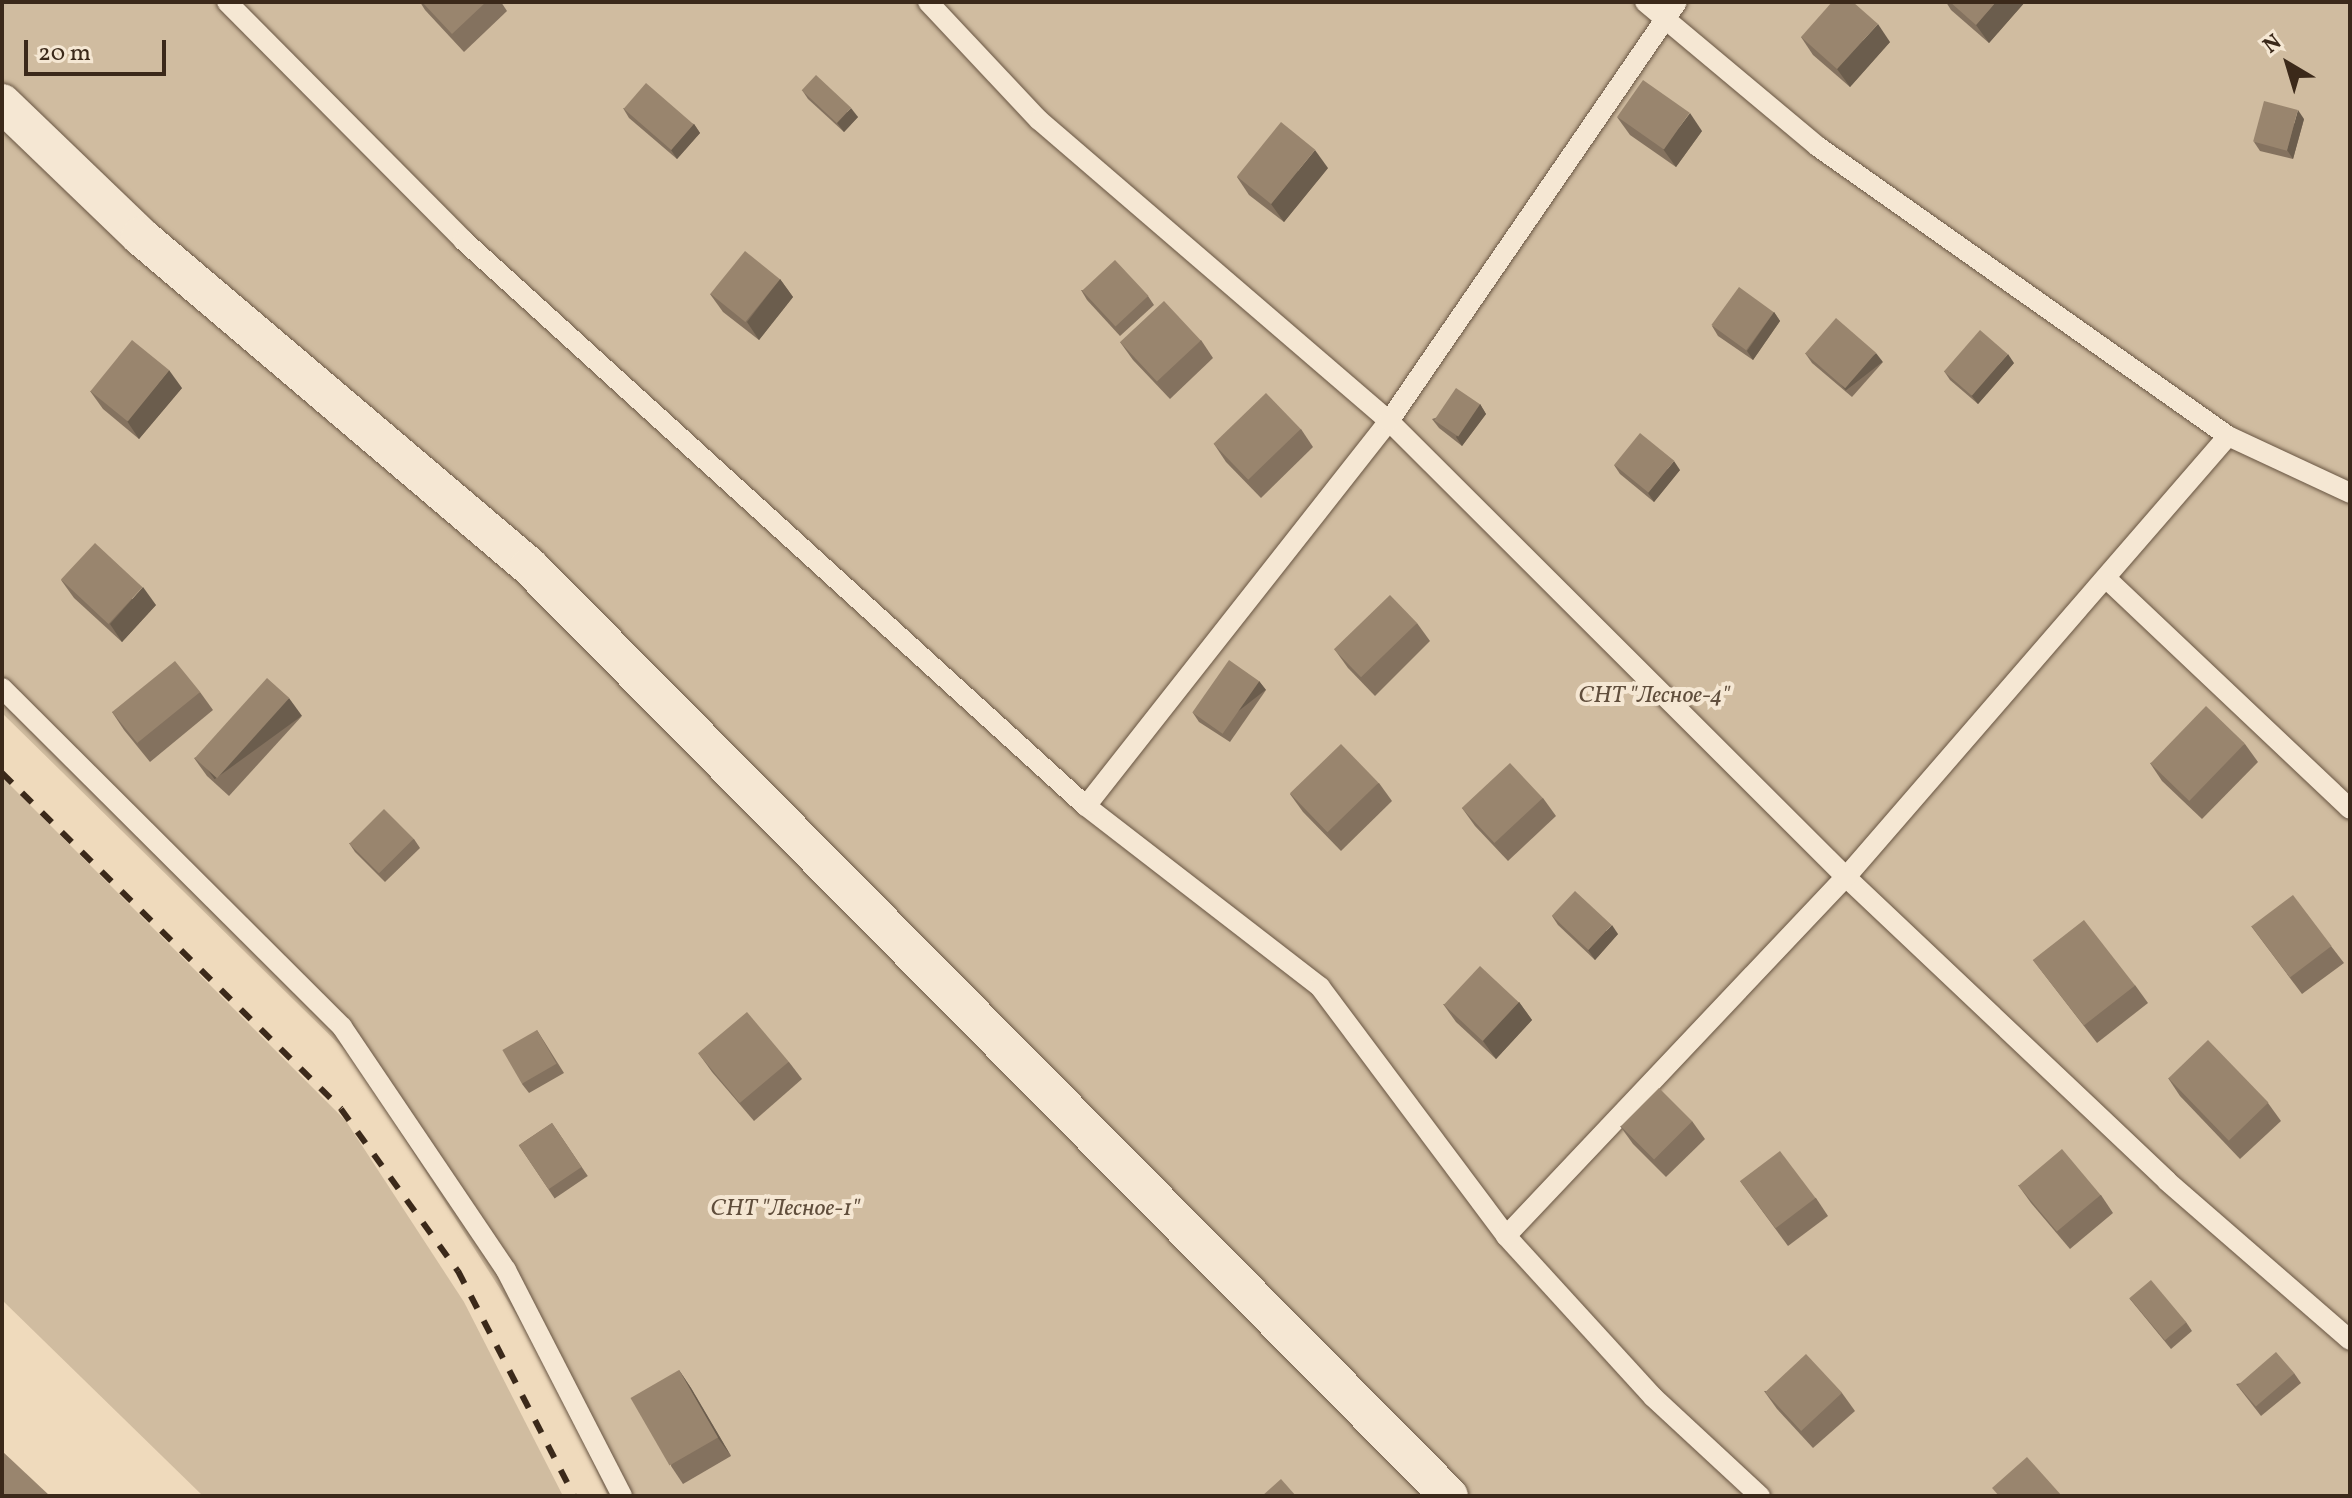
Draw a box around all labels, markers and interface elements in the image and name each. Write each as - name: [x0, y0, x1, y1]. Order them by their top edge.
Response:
- scale bar: [28, 24, 170, 74]
- north arrow: [2248, 24, 2328, 104]
- text: N: [2257, 28, 2289, 62]
- text: 20 m: [38, 37, 91, 71]
- park label: СНТ "Лесное-4": [1578, 683, 1730, 711]
- park label: СНТ "Лесное-1": [710, 1196, 860, 1224]

